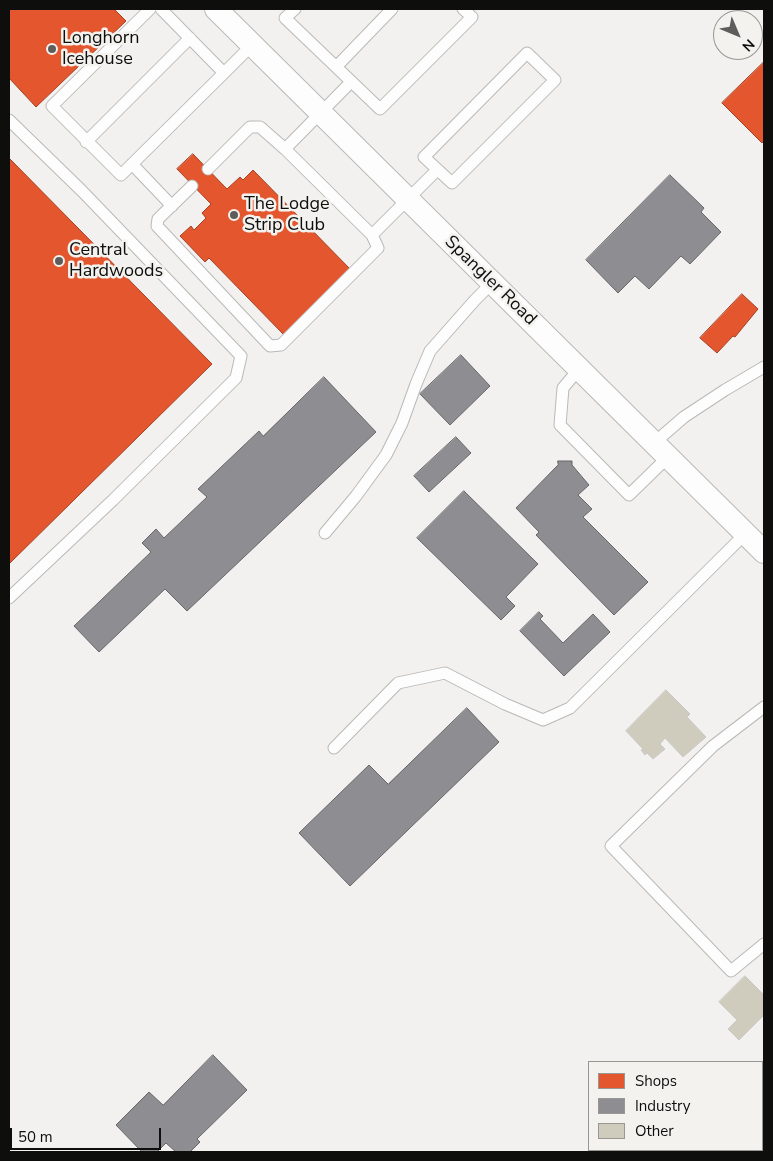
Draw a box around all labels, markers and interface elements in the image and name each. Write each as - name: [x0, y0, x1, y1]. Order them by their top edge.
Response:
- north arrow: [713, 10, 763, 60]
- place label: Longhorn Icehouse: [62, 28, 139, 70]
- text: N: [738, 35, 759, 56]
- marker: Longhorn Icehouse: [46, 43, 58, 55]
- place label: The Lodge Strip Club: [244, 194, 330, 236]
- marker: The Lodge Strip Club: [228, 209, 240, 221]
- street label: Spangler Road: [439, 232, 541, 330]
- place label: Central Hardwoods: [69, 240, 163, 282]
- marker: Central Hardwoods: [53, 255, 65, 267]
- legend: [588, 1061, 763, 1151]
- text: Shops: [635, 1071, 677, 1091]
- text: Industry: [635, 1096, 690, 1116]
- scale bar: [12, 1118, 164, 1150]
- text: Other: [635, 1121, 674, 1141]
- text: 50 m: [18, 1127, 53, 1147]

